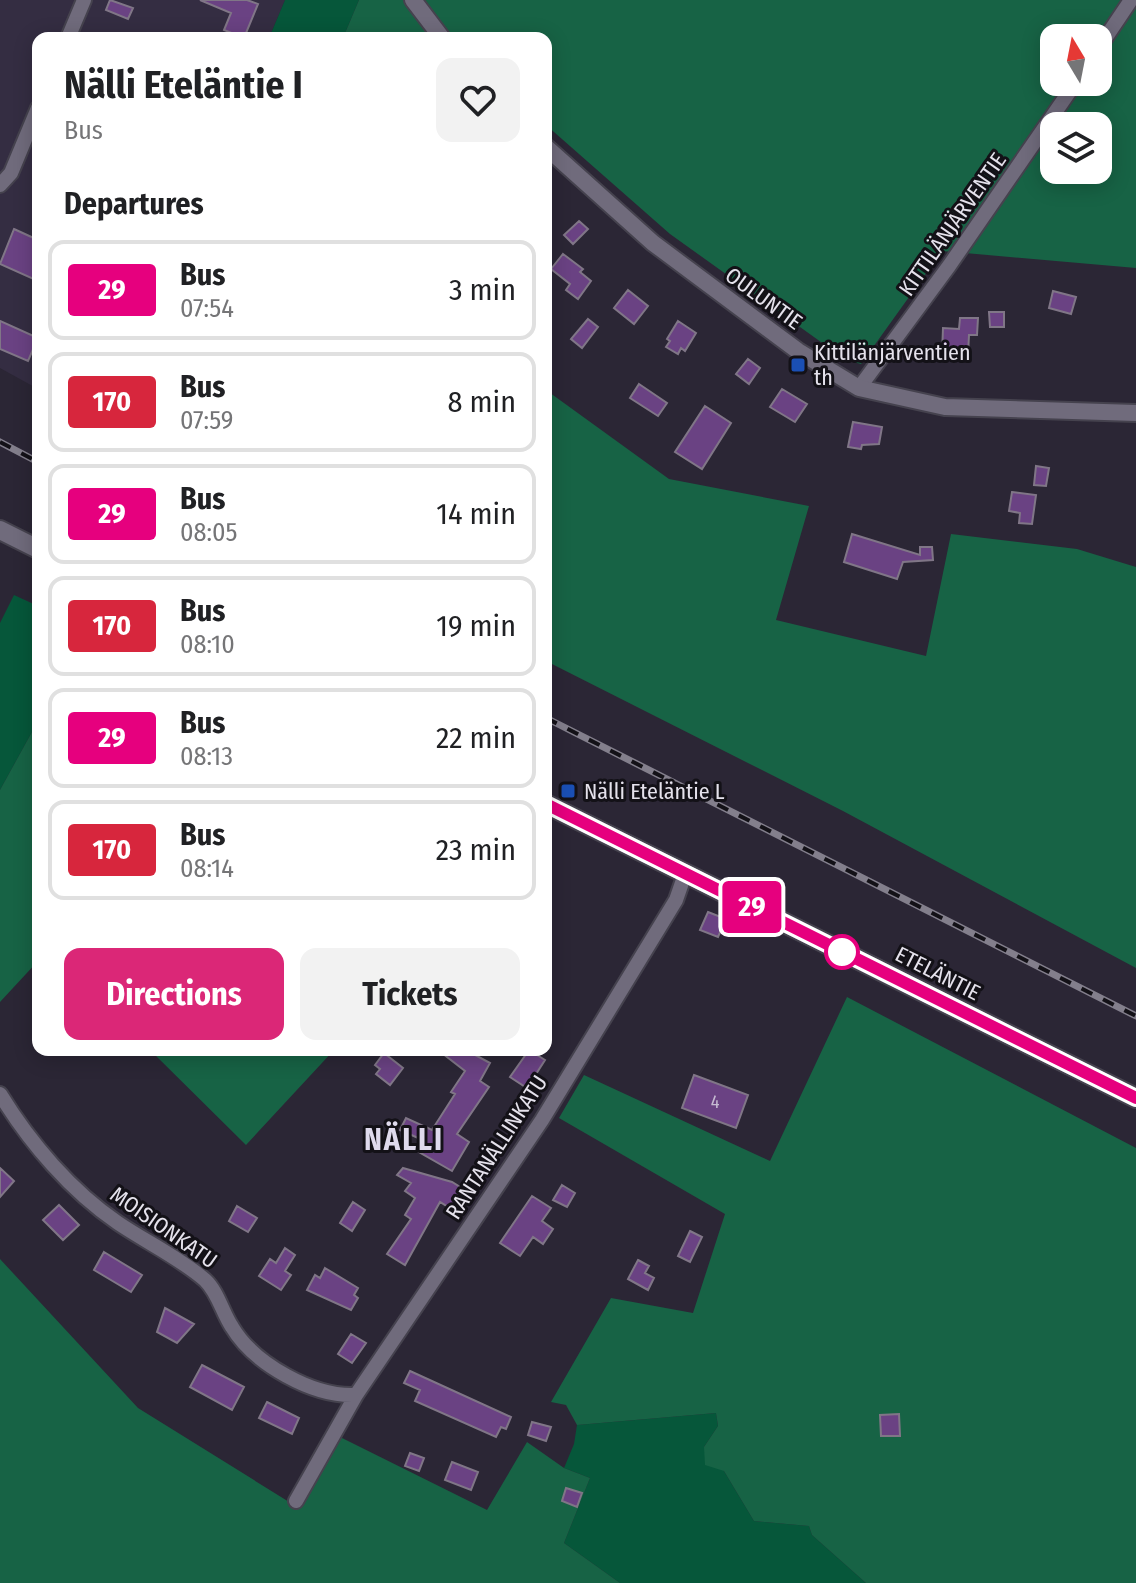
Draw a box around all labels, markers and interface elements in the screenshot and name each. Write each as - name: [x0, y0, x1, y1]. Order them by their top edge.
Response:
- north arrow: [1040, 24, 1112, 96]
- map controls: [1040, 24, 1112, 184]
- button: heart: [436, 58, 520, 142]
- text: Nälli Eteläntie I: [64, 62, 303, 108]
- button: layers: [1040, 112, 1112, 184]
- text: Bus: [64, 115, 103, 146]
- street label: KITTILÄNJÄRVENTIE: [893, 147, 1012, 301]
- text: Departures: [64, 186, 204, 222]
- text: Bus: [180, 257, 225, 293]
- street label: OULUNTIE: [720, 261, 807, 335]
- text: 3 min: [449, 272, 516, 308]
- text: 29: [98, 273, 126, 306]
- text: 07:54: [180, 293, 234, 324]
- place label: Kittilänjärventien th: [814, 339, 971, 391]
- marker: Kittilänjärventien th: [789, 356, 807, 374]
- text: Bus: [180, 369, 225, 405]
- text: 8 min: [448, 384, 516, 420]
- text: 170: [93, 385, 131, 418]
- text: 07:59: [180, 405, 233, 436]
- text: Bus: [180, 481, 225, 517]
- text: 14 min: [436, 496, 516, 532]
- text: 29: [98, 497, 126, 530]
- text: 08:05: [180, 517, 238, 548]
- text: Bus: [180, 593, 225, 629]
- text: 19 min: [436, 608, 516, 644]
- text: 170: [93, 609, 131, 642]
- text: 08:10: [180, 629, 235, 660]
- text: Bus: [180, 705, 225, 741]
- text: 22 min: [436, 720, 516, 756]
- text: 29: [98, 721, 126, 754]
- text: 08:13: [180, 741, 233, 772]
- place label: Nälli Eteläntie L: [584, 778, 725, 805]
- marker: Nälli Eteläntie L: [559, 782, 577, 800]
- text: Bus: [180, 817, 225, 853]
- text: 23 min: [436, 832, 516, 868]
- text: 170: [93, 833, 131, 866]
- text: 08:14: [180, 853, 234, 884]
- line badge: 29: [716, 881, 788, 933]
- text: 29: [738, 890, 766, 923]
- unlabelled marker: [825, 935, 859, 969]
- street label: ETELÄNTIE: [891, 941, 985, 1006]
- button: Directions: [64, 948, 284, 1040]
- button: Tickets: [300, 948, 520, 1040]
- street label: RANTANÄLLINKATU: [440, 1070, 553, 1224]
- house number: 4: [711, 1091, 720, 1113]
- district label: NÄLLI: [364, 1121, 444, 1158]
- street label: MOISIONKATU: [105, 1181, 222, 1274]

